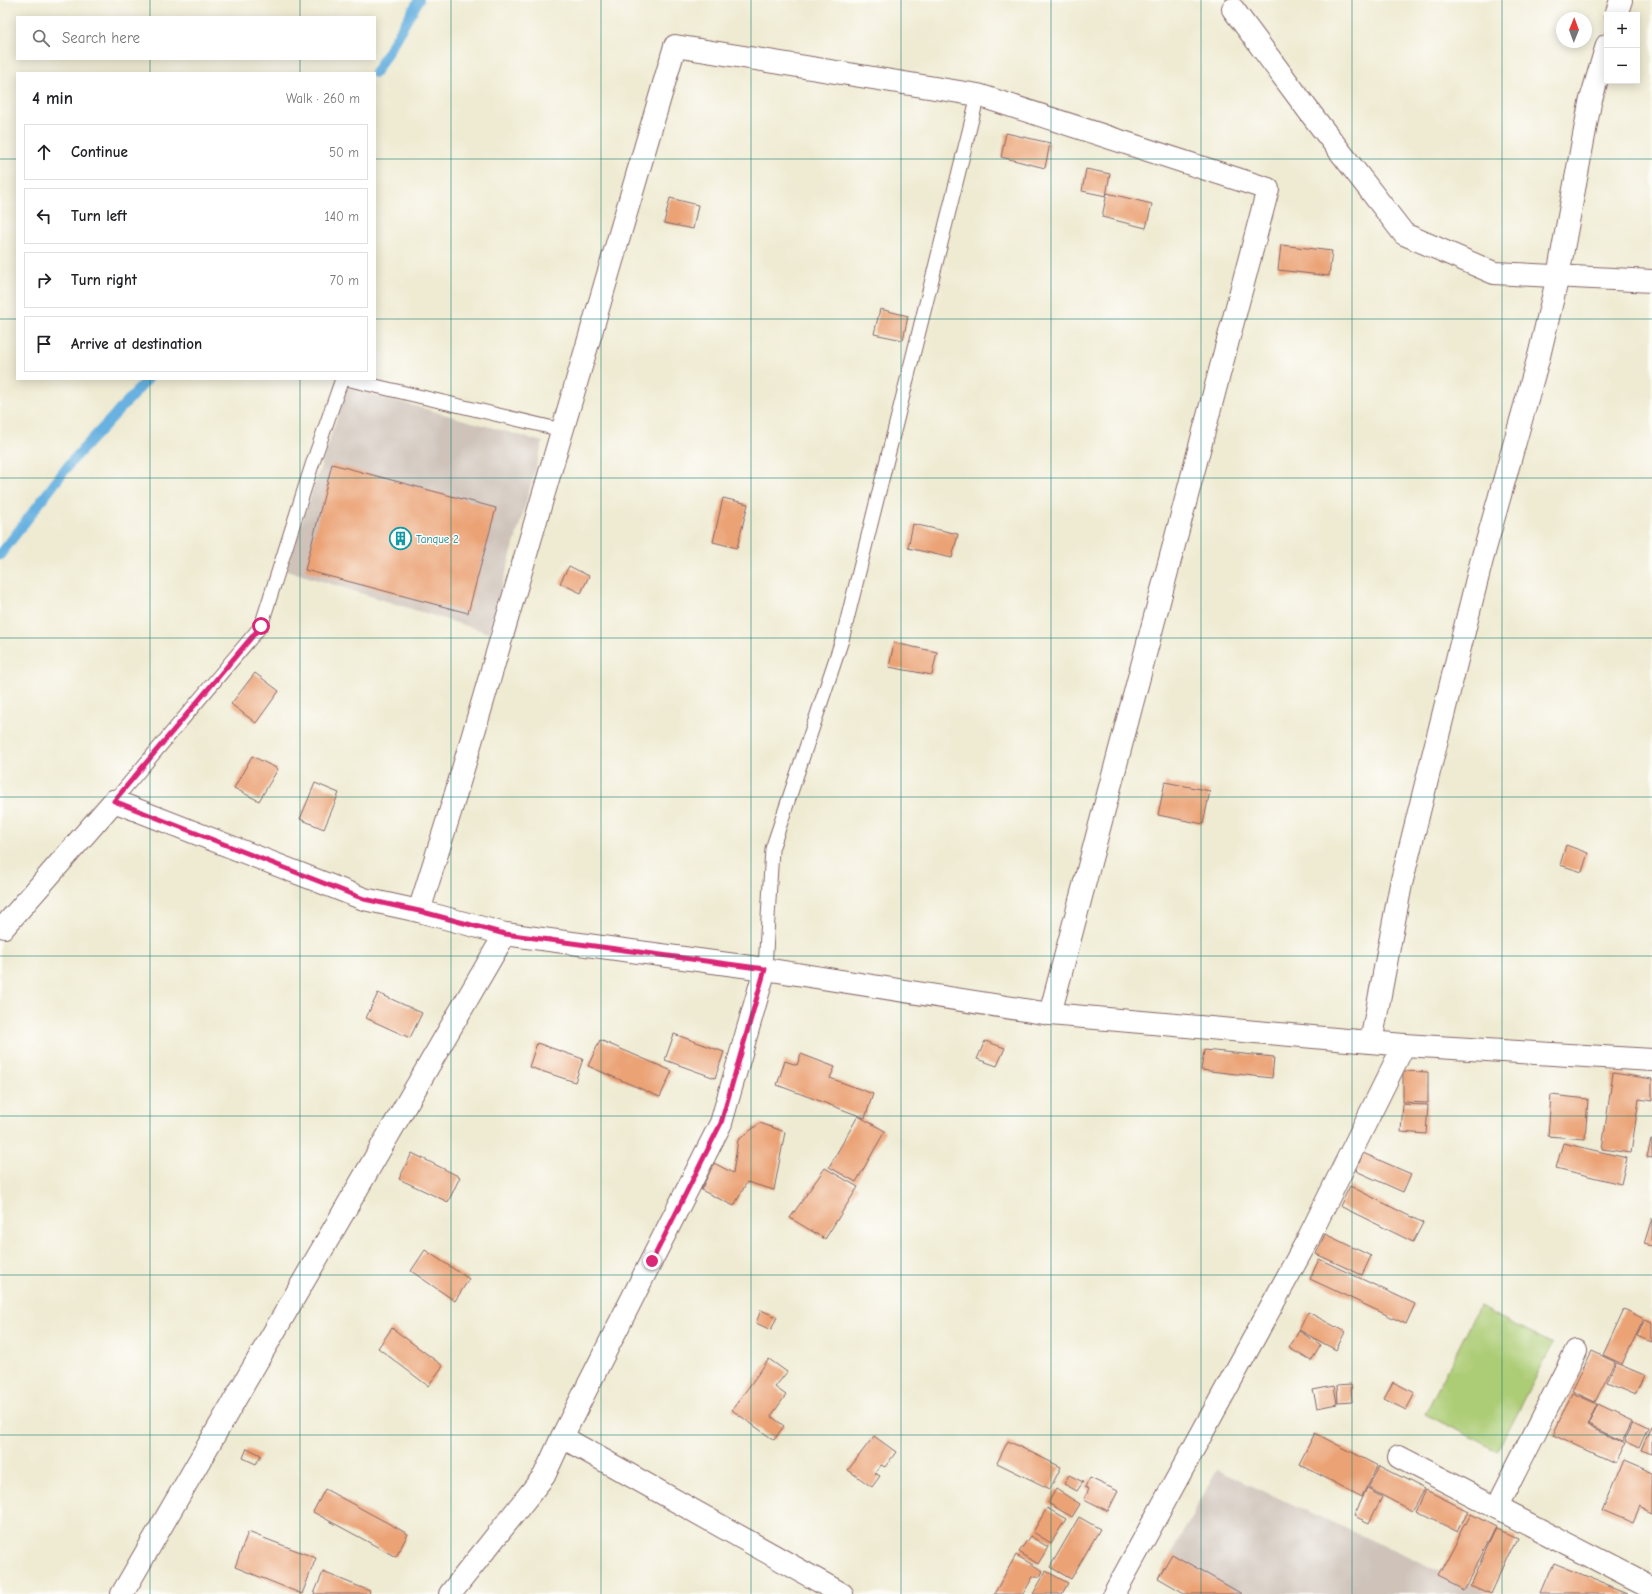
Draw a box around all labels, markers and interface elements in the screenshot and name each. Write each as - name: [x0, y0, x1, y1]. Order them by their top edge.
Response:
- north arrow: [1556, 12, 1592, 48]
- map controls: [1604, 12, 1640, 84]
- button: +: [1604, 12, 1640, 48]
- search box: [16, 16, 376, 60]
- icon: search: [30, 27, 52, 49]
- text: Search here: [62, 29, 140, 47]
- button: −: [1604, 48, 1640, 84]
- text: 4 min: [32, 89, 73, 108]
- text: Walk · 260 m: [286, 91, 360, 106]
- icon: ahead: [33, 141, 55, 163]
- text: Continue: [71, 143, 128, 161]
- text: 50 m: [329, 145, 359, 160]
- icon: left: [33, 205, 55, 227]
- text: Turn left: [71, 207, 127, 225]
- text: 140 m: [325, 209, 359, 224]
- icon: right: [33, 269, 55, 291]
- text: Turn right: [71, 271, 137, 289]
- text: 70 m: [330, 273, 359, 288]
- icon: arrive: [33, 333, 55, 355]
- text: Arrive at destination: [71, 335, 202, 353]
- building icon: Tanque 2: [387, 526, 413, 552]
- place label: Tanque 2: [416, 533, 459, 546]
- route start: [252, 617, 270, 635]
- route end: [643, 1252, 661, 1270]

